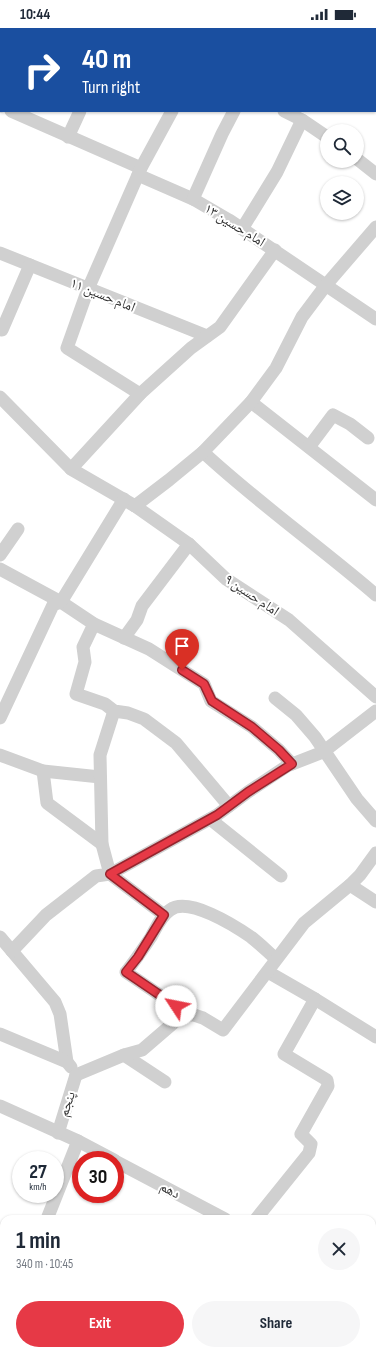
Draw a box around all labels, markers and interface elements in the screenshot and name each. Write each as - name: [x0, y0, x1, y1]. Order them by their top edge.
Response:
- text: 10:44: [20, 5, 50, 24]
- text: 40 m: [82, 43, 131, 76]
- icon: right: [16, 44, 68, 96]
- text: Turn right: [82, 77, 140, 98]
- map controls: [320, 124, 364, 220]
- button: search: [320, 124, 364, 168]
- button: layers: [320, 176, 364, 220]
- street label: امام حسین ۱۳: [201, 200, 269, 251]
- street label: امام حسین ۱۱: [68, 274, 138, 317]
- street label: امام حسین ۹: [221, 571, 283, 620]
- pin: [165, 629, 199, 670]
- icon: arrive: [171, 635, 193, 657]
- position arrow: [155, 985, 197, 1027]
- street label: پنجم: [55, 1089, 80, 1119]
- speed limit sign: 30: [72, 1151, 124, 1203]
- text: 27: [29, 1160, 47, 1184]
- street label: دهم: [157, 1178, 183, 1203]
- text: km/h: [29, 1181, 47, 1193]
- text: 1 min: [16, 1226, 61, 1255]
- button: close: [318, 1228, 360, 1270]
- text: 340 m · 10:45: [16, 1256, 73, 1272]
- button: Exit: [16, 1301, 184, 1347]
- button: Share: [192, 1301, 360, 1347]

